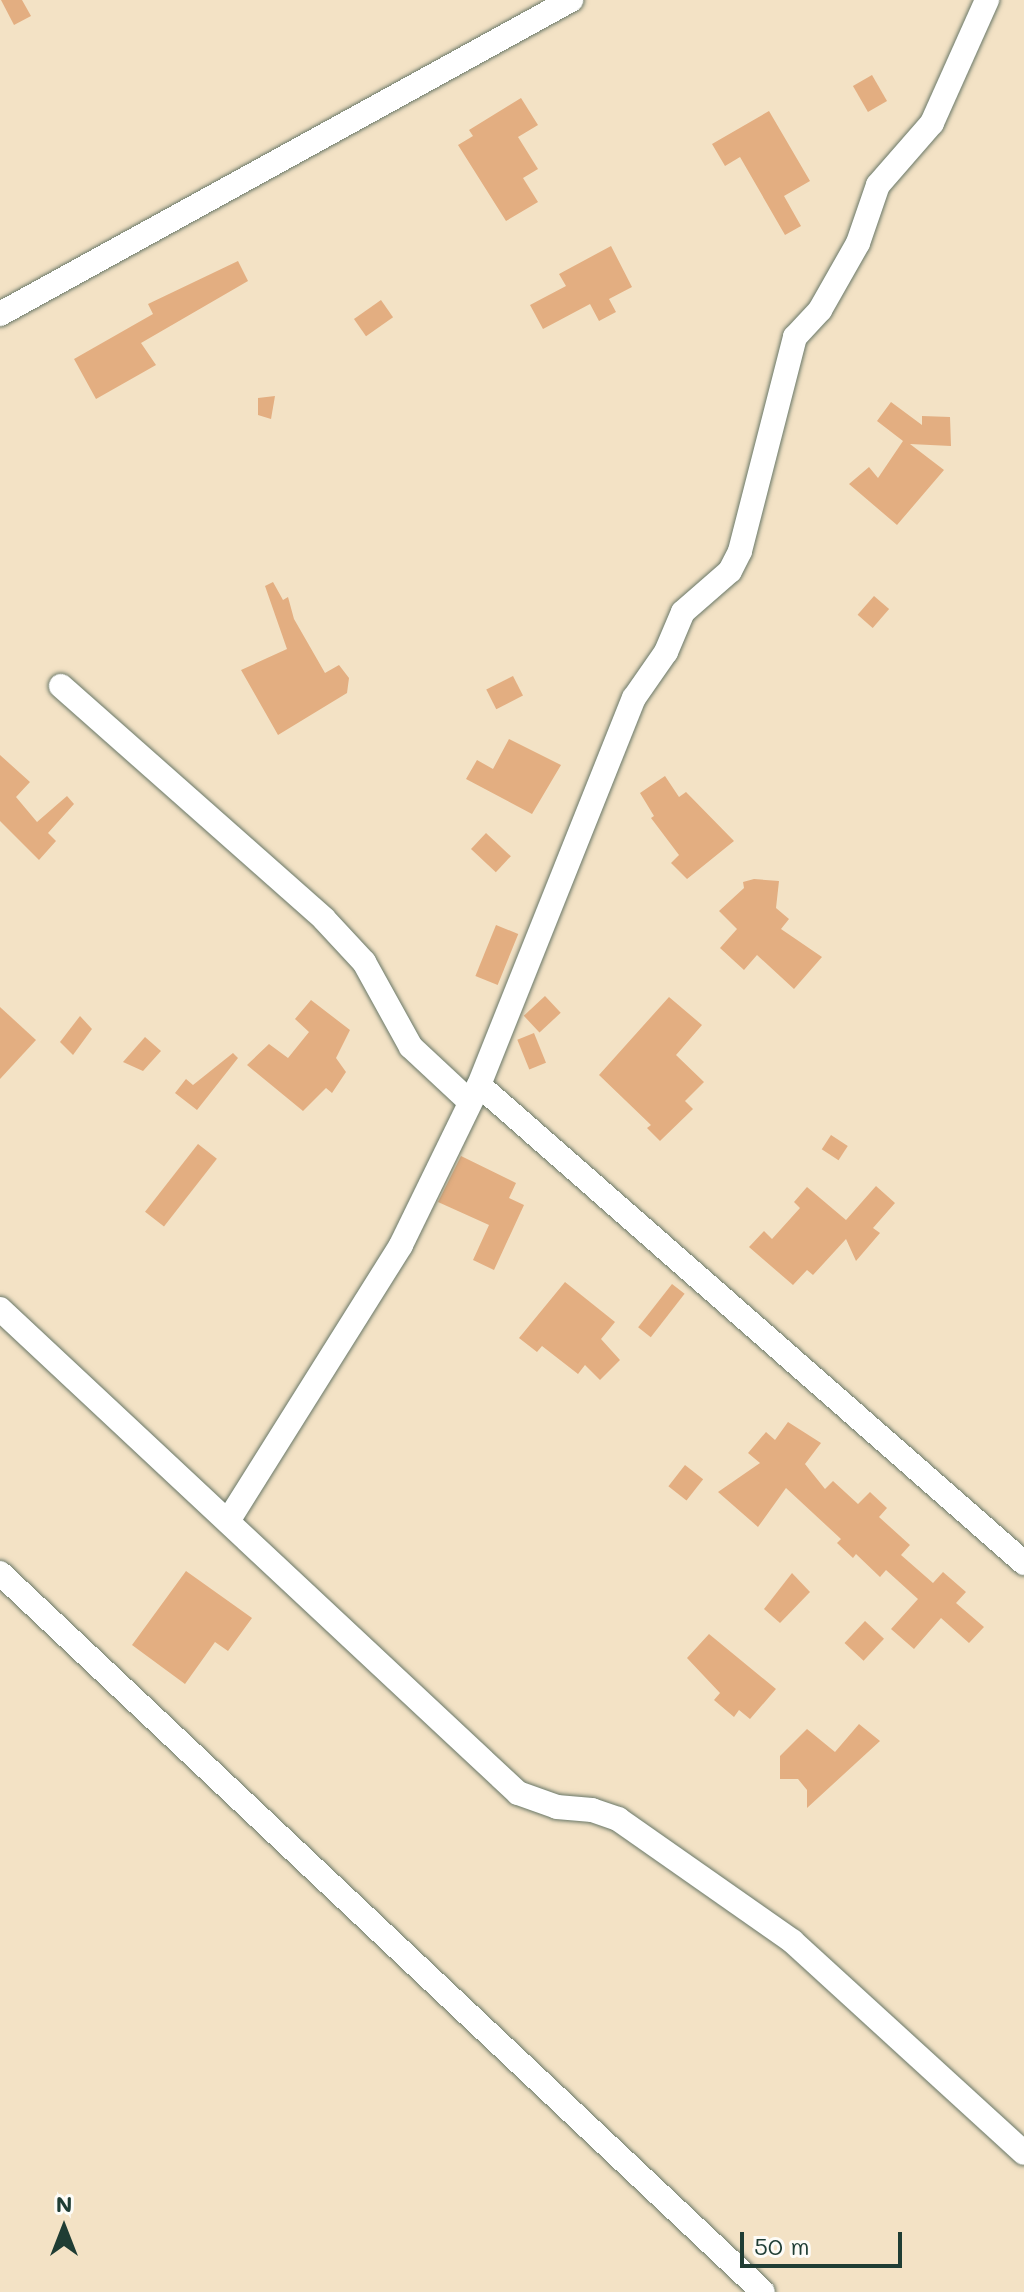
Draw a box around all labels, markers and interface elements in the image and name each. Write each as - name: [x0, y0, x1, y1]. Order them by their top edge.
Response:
- north arrow: [24, 2188, 104, 2268]
- text: N: [56, 2189, 72, 2218]
- scale bar: [744, 2216, 906, 2266]
- text: 50 m: [754, 2230, 810, 2261]

